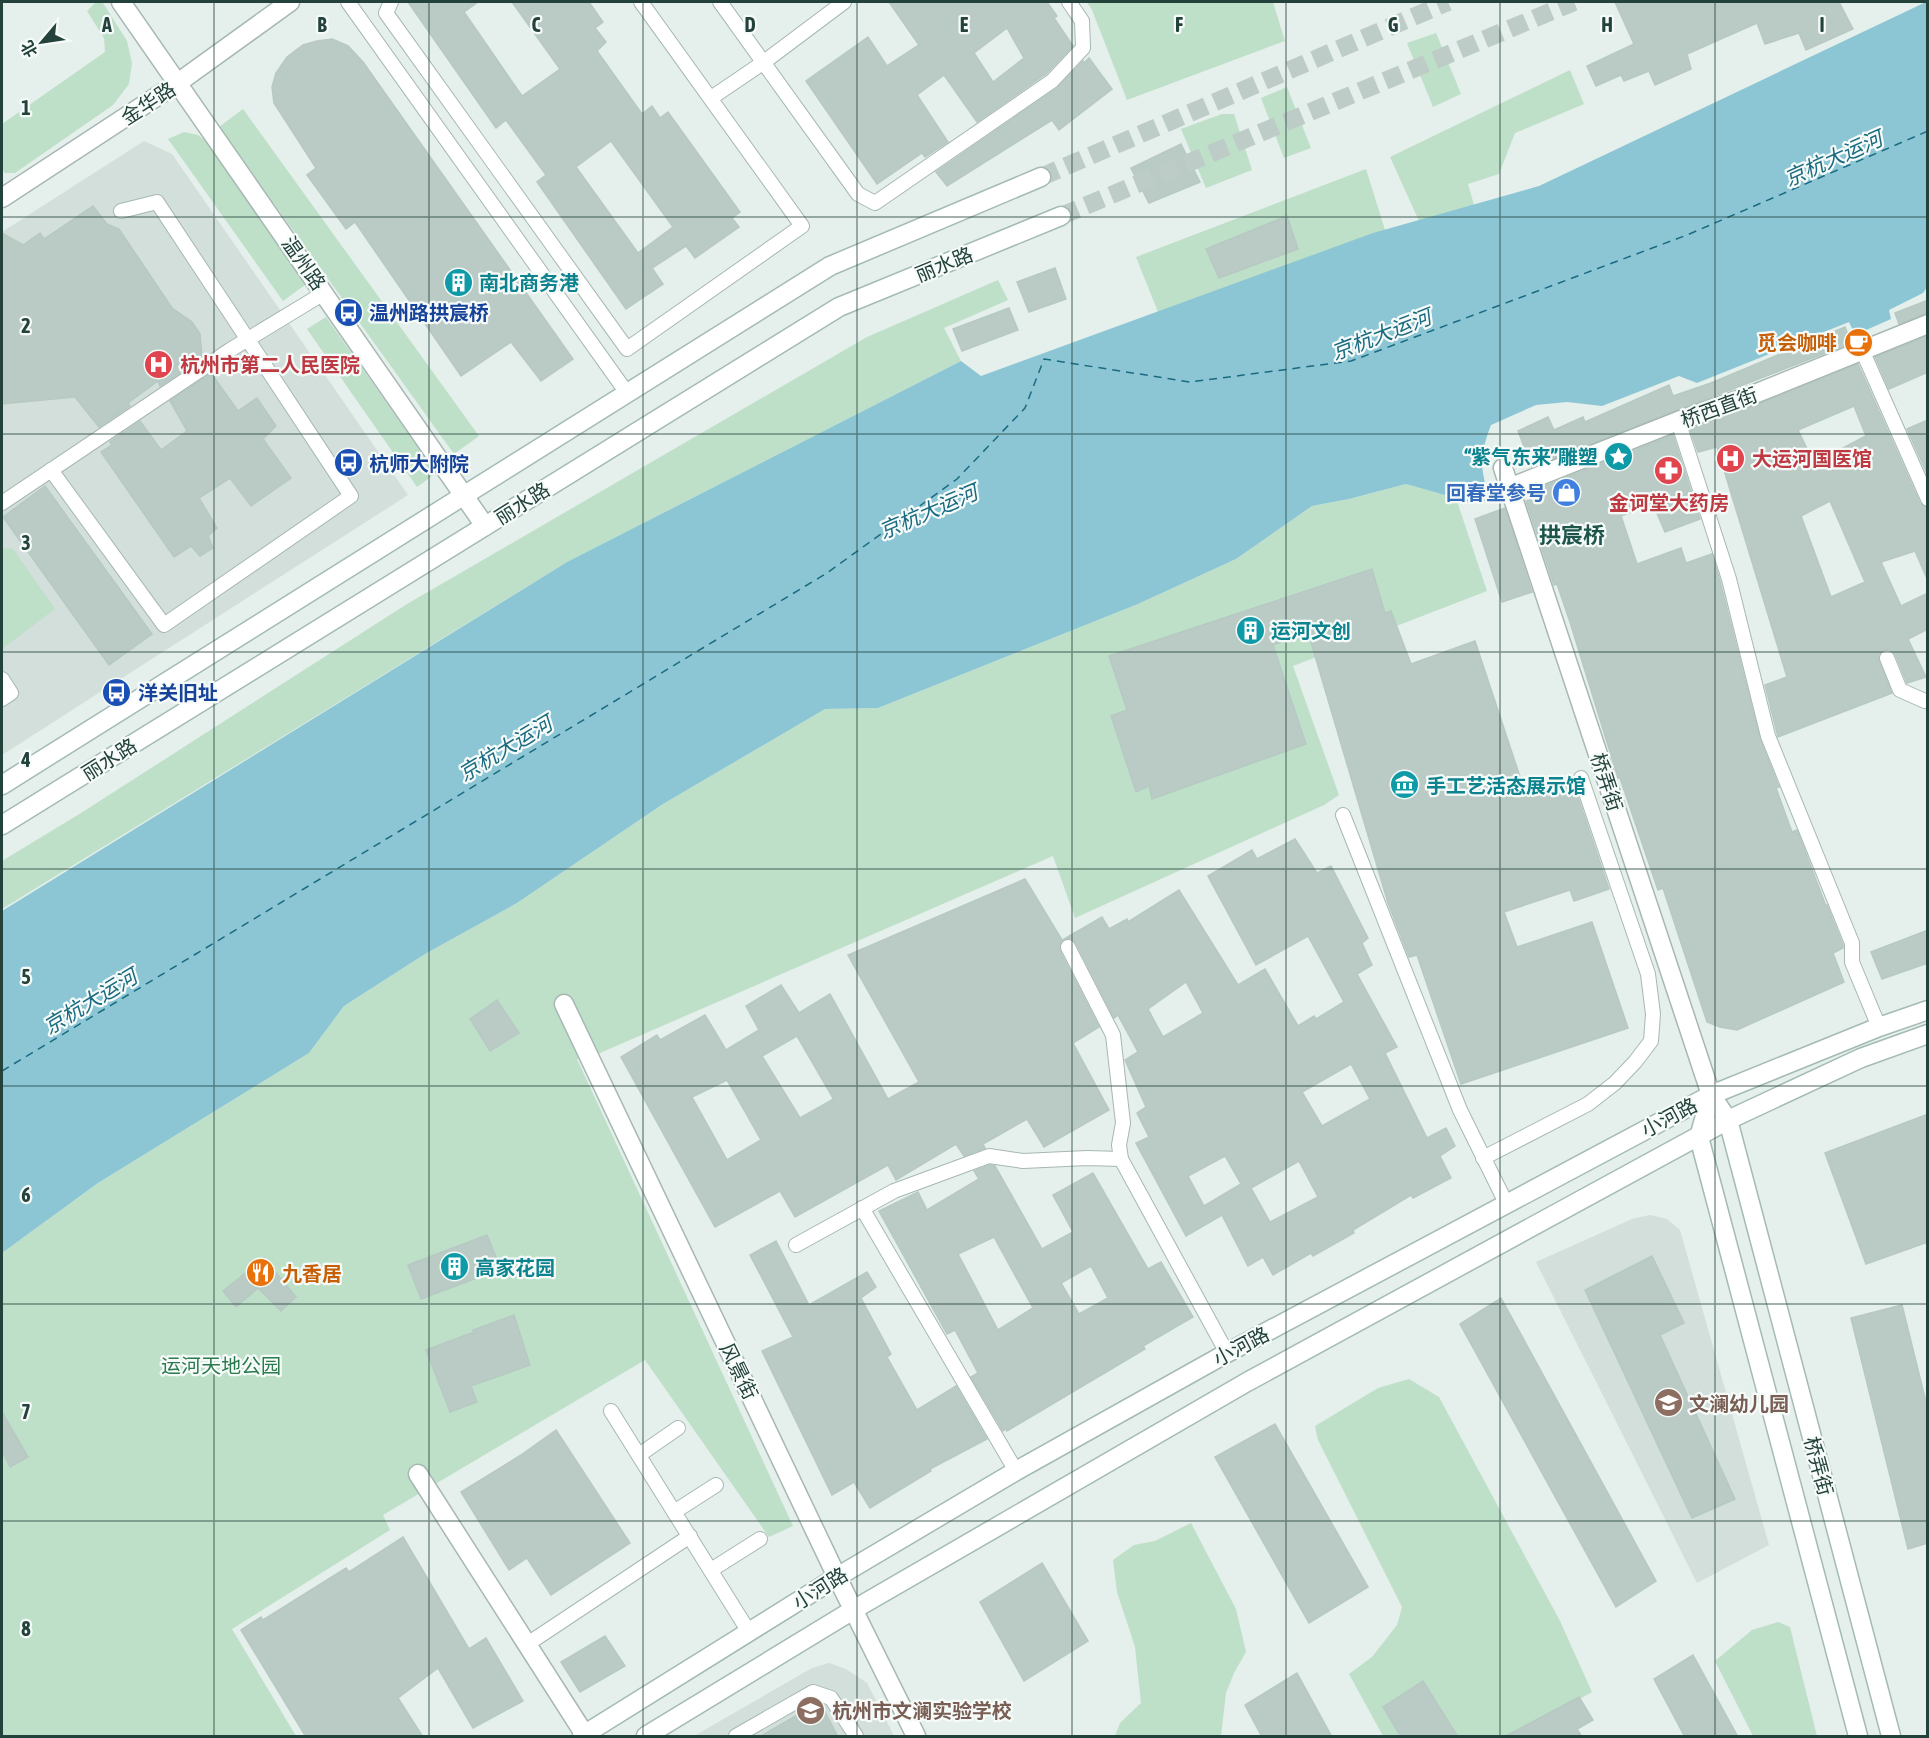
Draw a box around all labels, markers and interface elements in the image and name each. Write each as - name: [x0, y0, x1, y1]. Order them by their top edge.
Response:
- north arrow: [12, 12, 72, 72]
- text: A: [101, 13, 112, 36]
- text: B: [317, 13, 327, 36]
- text: C: [532, 13, 541, 36]
- text: D: [744, 13, 756, 36]
- text: E: [960, 13, 969, 36]
- text: F: [1175, 13, 1183, 36]
- text: G: [1388, 13, 1399, 36]
- text: H: [1601, 13, 1613, 36]
- text: I: [1819, 13, 1825, 36]
- text: 北: [17, 38, 41, 61]
- street label: 金华路: [117, 77, 179, 129]
- text: 1: [21, 96, 31, 119]
- water label: 京杭大运河: [1780, 124, 1889, 190]
- street label: 温州路: [277, 232, 331, 294]
- street label: 丽水路: [912, 242, 976, 286]
- building icon: 南北商务港: [442, 266, 474, 298]
- place label: 南北商务港: [479, 271, 579, 294]
- bus stop icon: 温州路拱宸桥: [332, 296, 364, 328]
- place label: 温州路拱宸桥: [369, 301, 489, 324]
- water label: 京杭大运河: [1328, 303, 1438, 364]
- text: 2: [21, 314, 31, 337]
- cafe icon: 觅会咖啡: [1842, 326, 1874, 358]
- place label: 觅会咖啡: [1757, 331, 1837, 354]
- hospital icon: 杭州市第二人民医院: [143, 348, 175, 380]
- place label: 杭州市第二人民医院: [180, 353, 360, 376]
- street label: 桥西直街: [1677, 383, 1761, 431]
- place icon: “紫气东来”雕塑: [1603, 440, 1635, 472]
- hospital icon: 大运河国医馆: [1715, 442, 1747, 474]
- place label: “紫气东来”雕塑: [1464, 445, 1598, 468]
- bus stop icon: 杭师大附院: [332, 447, 364, 479]
- place label: 大运河国医馆: [1752, 447, 1872, 470]
- place label: 杭师大附院: [369, 452, 469, 475]
- pharmacy icon: 金诃堂大药房: [1653, 455, 1685, 487]
- shop icon: 回春堂参号: [1551, 476, 1583, 508]
- street label: 丽水路: [490, 477, 554, 529]
- water label: 京杭大运河: [875, 478, 985, 543]
- place label: 回春堂参号: [1446, 481, 1546, 504]
- place label: 金诃堂大药房: [1609, 491, 1729, 514]
- district label: 拱宸桥: [1539, 522, 1605, 548]
- text: 3: [21, 531, 31, 554]
- building icon: 运河文创: [1234, 614, 1266, 646]
- place label: 运河文创: [1271, 619, 1351, 642]
- bus stop icon: 洋关旧址: [101, 676, 133, 708]
- place label: 洋关旧址: [138, 681, 218, 704]
- water label: 京杭大运河: [454, 709, 560, 785]
- street label: 丽水路: [77, 733, 141, 785]
- text: 4: [20, 748, 31, 771]
- street label: 桥弄街: [1587, 750, 1627, 814]
- museum icon: 手工艺活态展示馆: [1389, 769, 1421, 801]
- place label: 手工艺活态展示馆: [1426, 774, 1586, 797]
- water label: 京杭大运河: [39, 962, 145, 1038]
- text: 5: [21, 965, 31, 988]
- street label: 小河路: [1637, 1093, 1701, 1141]
- text: 6: [21, 1183, 31, 1206]
- building icon: 高家花园: [438, 1251, 470, 1283]
- place label: 高家花园: [475, 1256, 555, 1279]
- restaurant icon: 九香居: [245, 1257, 277, 1289]
- place label: 九香居: [282, 1262, 342, 1285]
- street label: 小河路: [1209, 1322, 1273, 1370]
- street label: 风景街: [716, 1339, 762, 1403]
- park label: 运河天地公园: [161, 1354, 281, 1377]
- school or university icon: 文澜幼儿园: [1652, 1387, 1684, 1419]
- place label: 文澜幼儿园: [1689, 1392, 1789, 1415]
- text: 7: [21, 1400, 31, 1423]
- street label: 桥弄街: [1800, 1434, 1838, 1498]
- street label: 小河路: [788, 1562, 852, 1614]
- text: 8: [21, 1617, 31, 1640]
- school or university icon: 杭州市文澜实验学校: [795, 1694, 827, 1726]
- place label: 杭州市文澜实验学校: [832, 1699, 1012, 1722]

